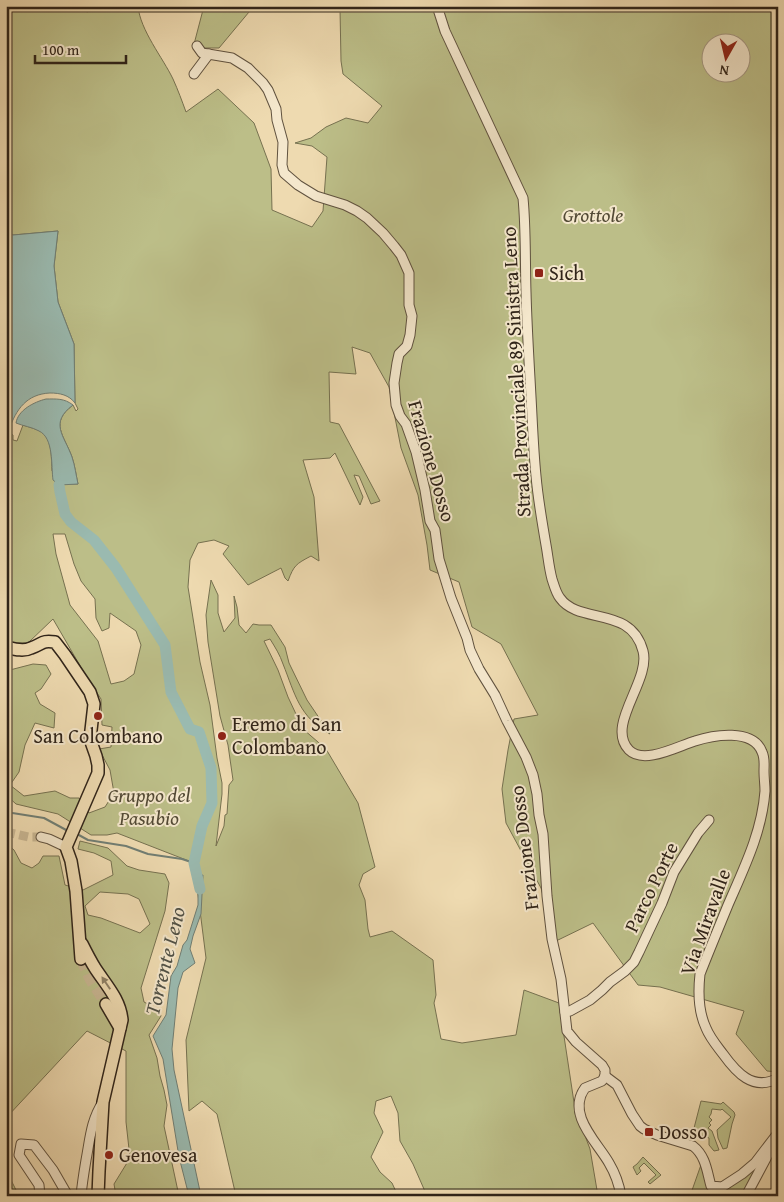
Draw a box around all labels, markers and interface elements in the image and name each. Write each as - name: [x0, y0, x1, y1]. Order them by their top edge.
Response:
- scale bar: [35, 32, 126, 64]
- north arrow: [702, 32, 752, 82]
- text: 100 m: [42, 39, 80, 60]
- text: N: [718, 60, 730, 81]
- park label: Grottole: [563, 200, 623, 229]
- street label: Strada Provinciale 89 Sinistra Leno: [493, 226, 538, 518]
- place label: Sich: [549, 258, 584, 287]
- marker: Sich: [533, 267, 545, 279]
- street label: Frazione Dosso: [401, 397, 464, 525]
- place label: Eremo di San Colombano: [232, 709, 342, 761]
- marker: San Colombano: [92, 710, 104, 722]
- place label: San Colombano: [33, 721, 163, 750]
- marker: Eremo di San Colombano: [216, 730, 228, 742]
- park label: Gruppo del Pasubio: [108, 780, 190, 832]
- street label: Frazione Dosso: [501, 784, 546, 912]
- street label: Parco Porte: [616, 837, 685, 937]
- street label: Via Miravalle: [672, 865, 737, 979]
- water label: Torrente Leno: [136, 903, 193, 1018]
- one-way arrow: [101, 977, 111, 990]
- place label: Dosso: [659, 1117, 707, 1146]
- marker: Dosso: [643, 1126, 655, 1138]
- place label: Genovesa: [119, 1140, 198, 1169]
- marker: Genovesa: [103, 1149, 115, 1161]

